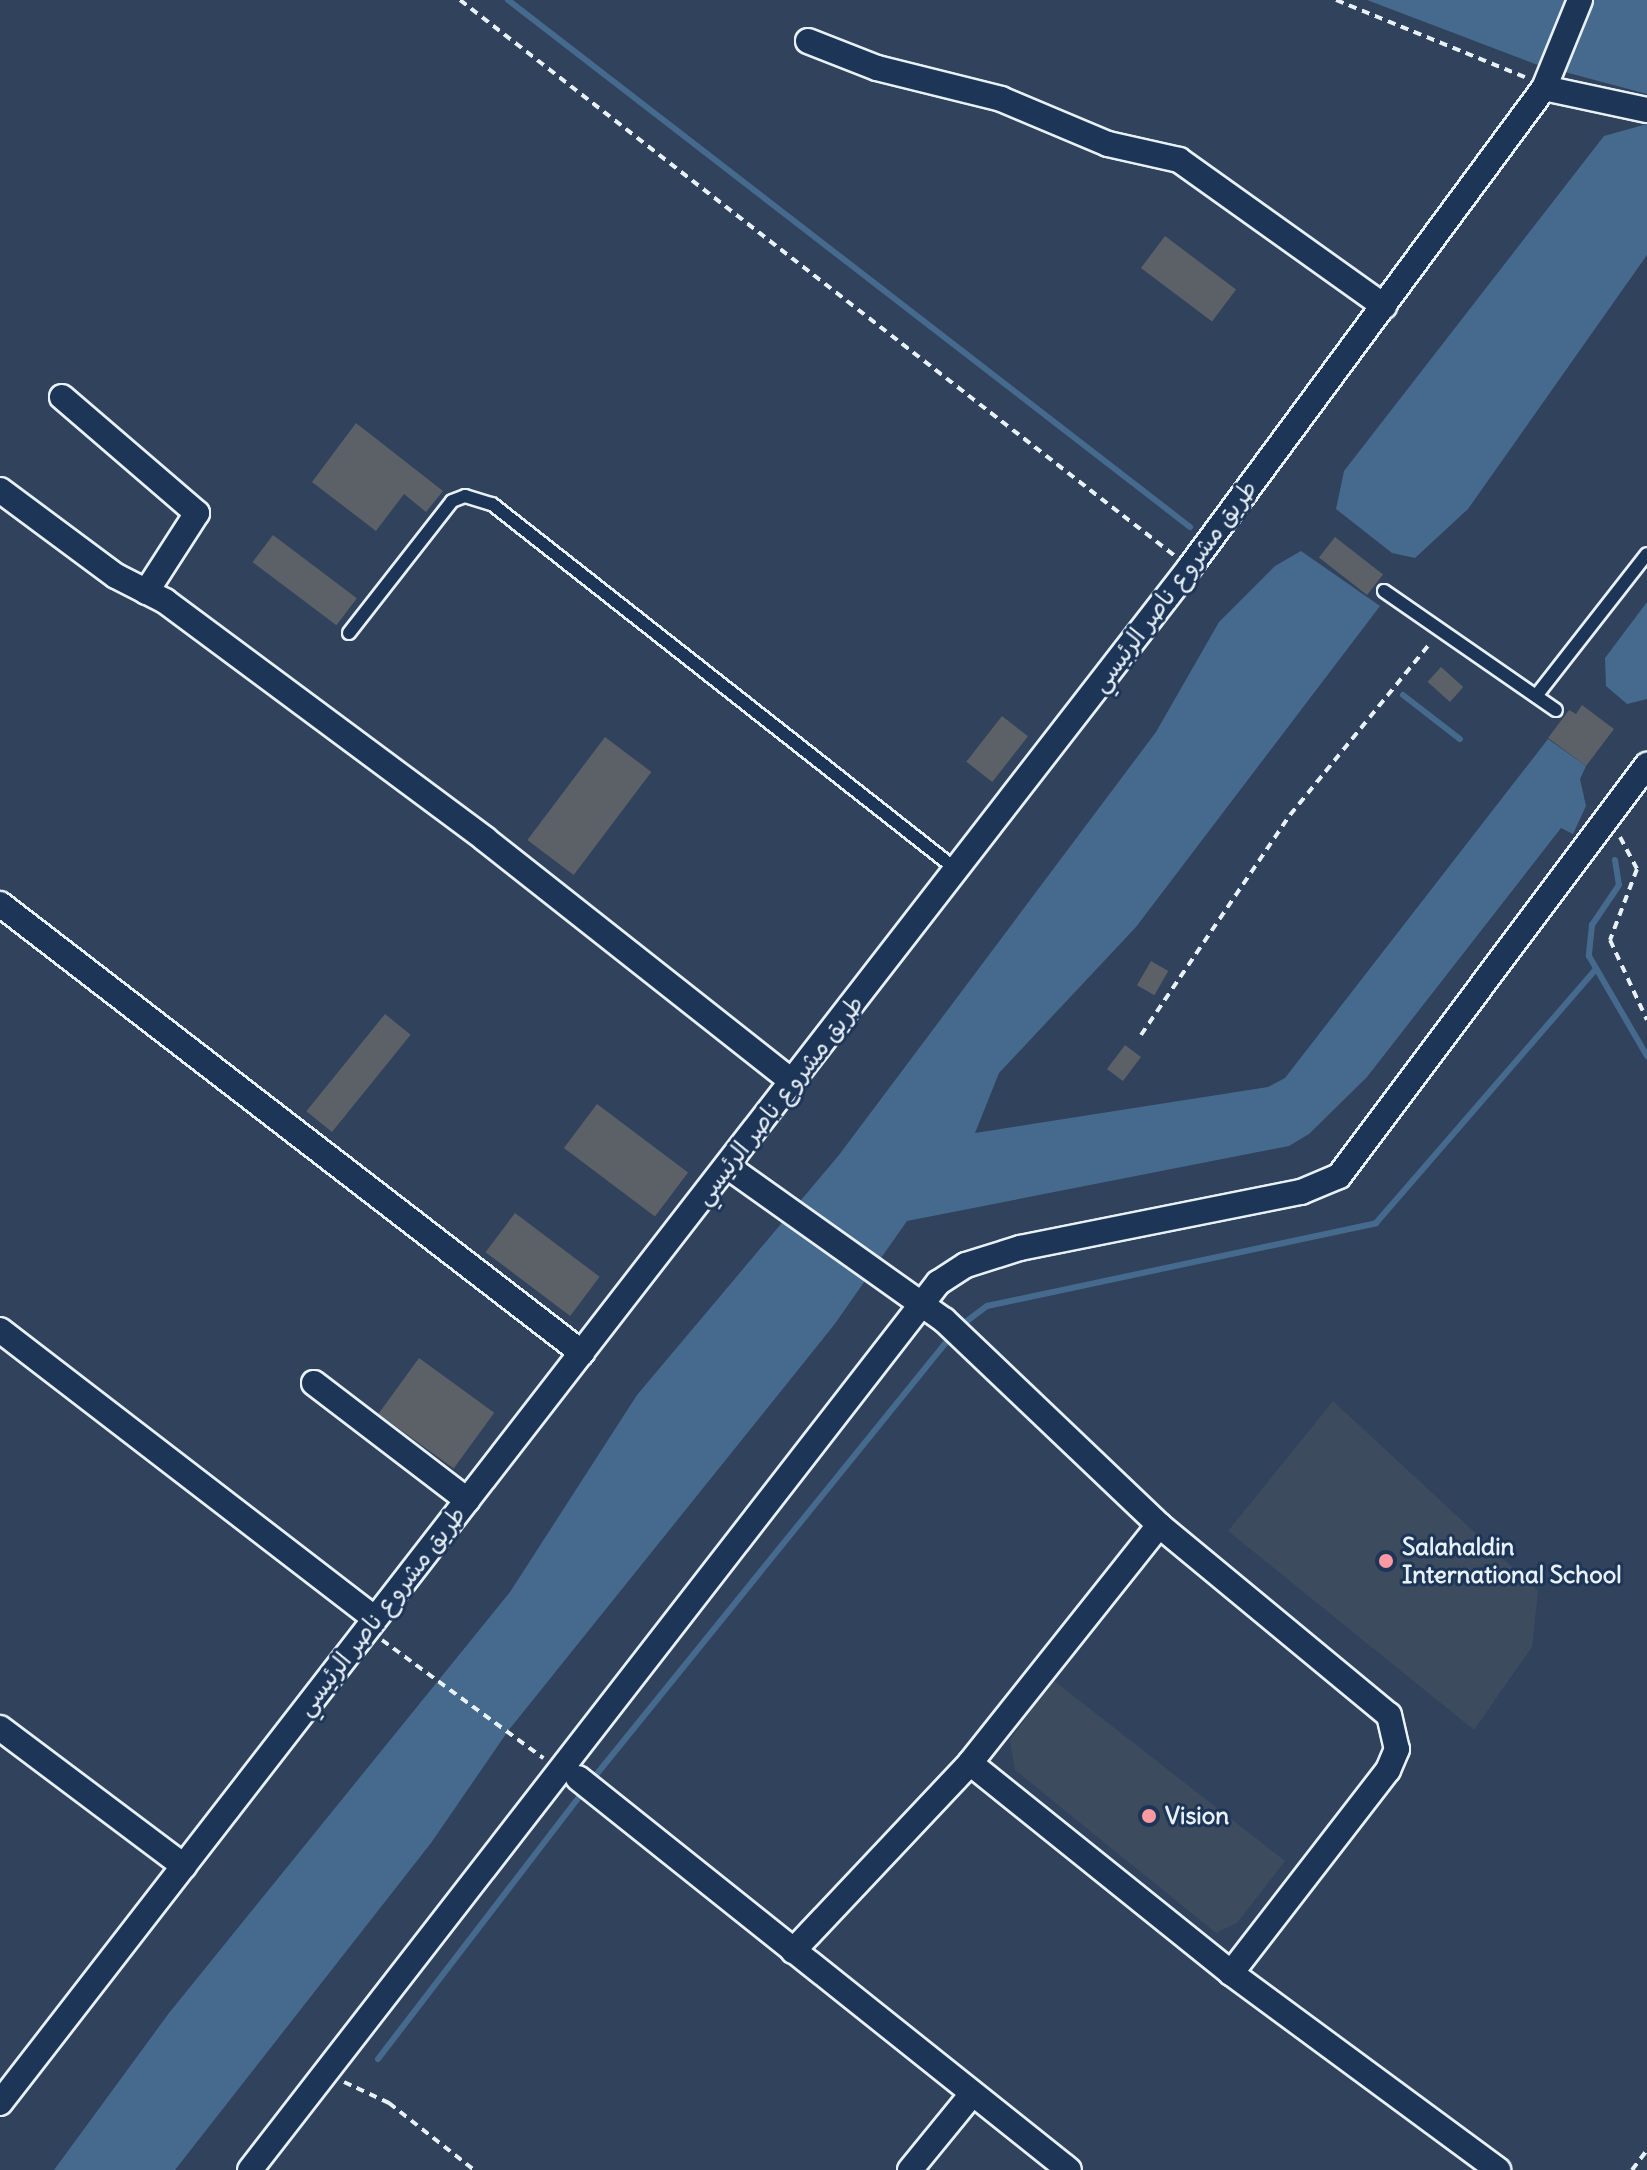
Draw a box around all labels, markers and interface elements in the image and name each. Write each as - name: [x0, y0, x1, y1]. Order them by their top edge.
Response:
- street label: طريق مشروع ناصر الرئيسي: [1085, 475, 1263, 697]
- street label: طريق مشروع ناصر الرئيسي: [688, 990, 870, 1210]
- street label: طريق مشروع ناصر الرئيسي: [290, 1501, 472, 1721]
- place label: Salahaldin International School: [1402, 1533, 1622, 1589]
- marker: Salahaldin International School: [1377, 1552, 1395, 1570]
- place label: Vision: [1165, 1802, 1229, 1830]
- marker: Vision: [1140, 1807, 1158, 1825]

